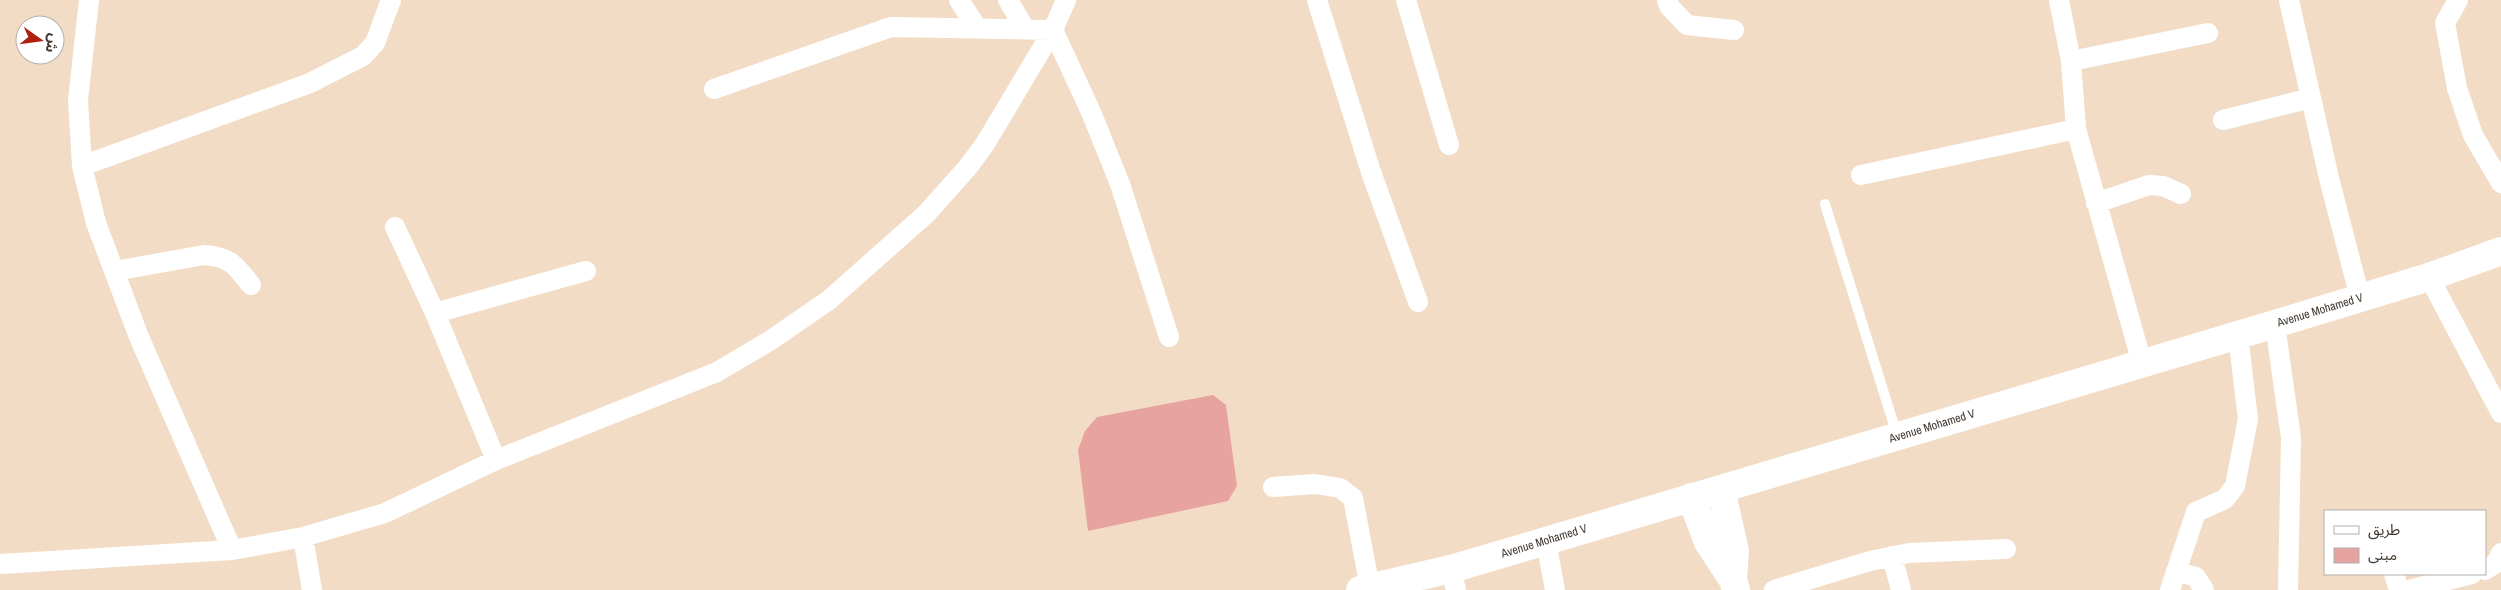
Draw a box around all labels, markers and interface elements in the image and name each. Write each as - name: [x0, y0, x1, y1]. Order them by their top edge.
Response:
- north arrow: [15, 15, 65, 65]
- text: ش: [42, 32, 64, 55]
- street label: Avenue Mohamed V: [2274, 289, 2365, 331]
- street label: Avenue Mohamed V: [1886, 405, 1977, 447]
- legend: [2324, 510, 2486, 575]
- text: طريق: [2368, 519, 2400, 540]
- street label: Avenue Mohamed V: [1498, 520, 1589, 562]
- text: مبنى: [2368, 544, 2397, 565]

